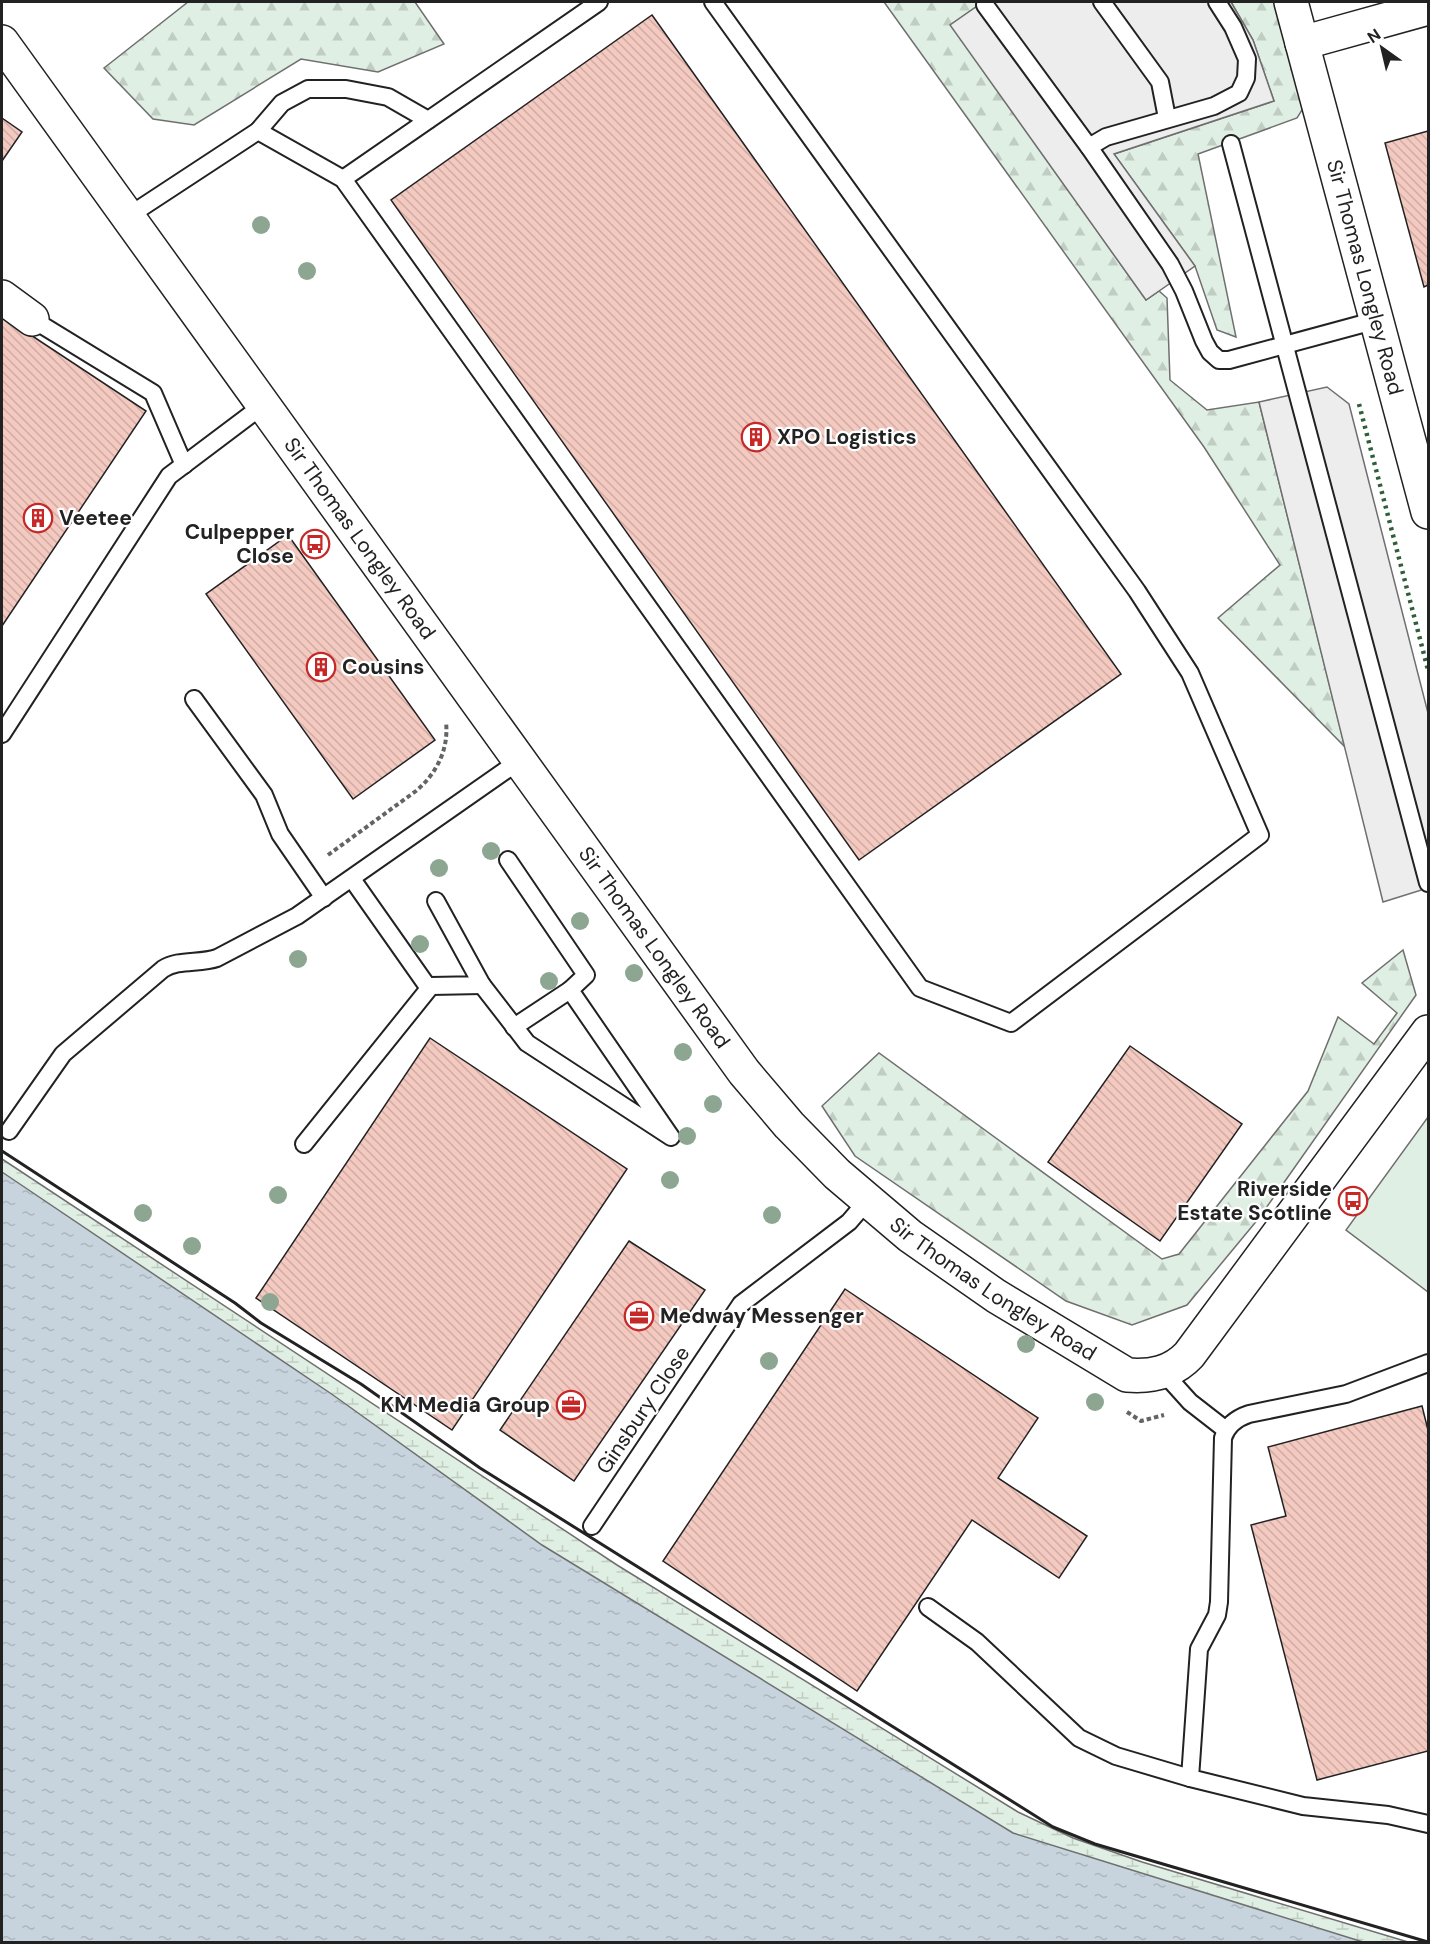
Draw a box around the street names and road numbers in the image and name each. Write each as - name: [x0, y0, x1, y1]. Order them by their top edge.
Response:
- street label: Sir Thomas Longley Road: [1320, 157, 1410, 398]
- street label: Sir Thomas Longley Road: [277, 432, 442, 645]
- street label: Sir Thomas Longley Road: [572, 841, 737, 1054]
- street label: Sir Thomas Longley Road: [884, 1211, 1102, 1367]
- street label: Ginsbury Close: [590, 1341, 696, 1479]

